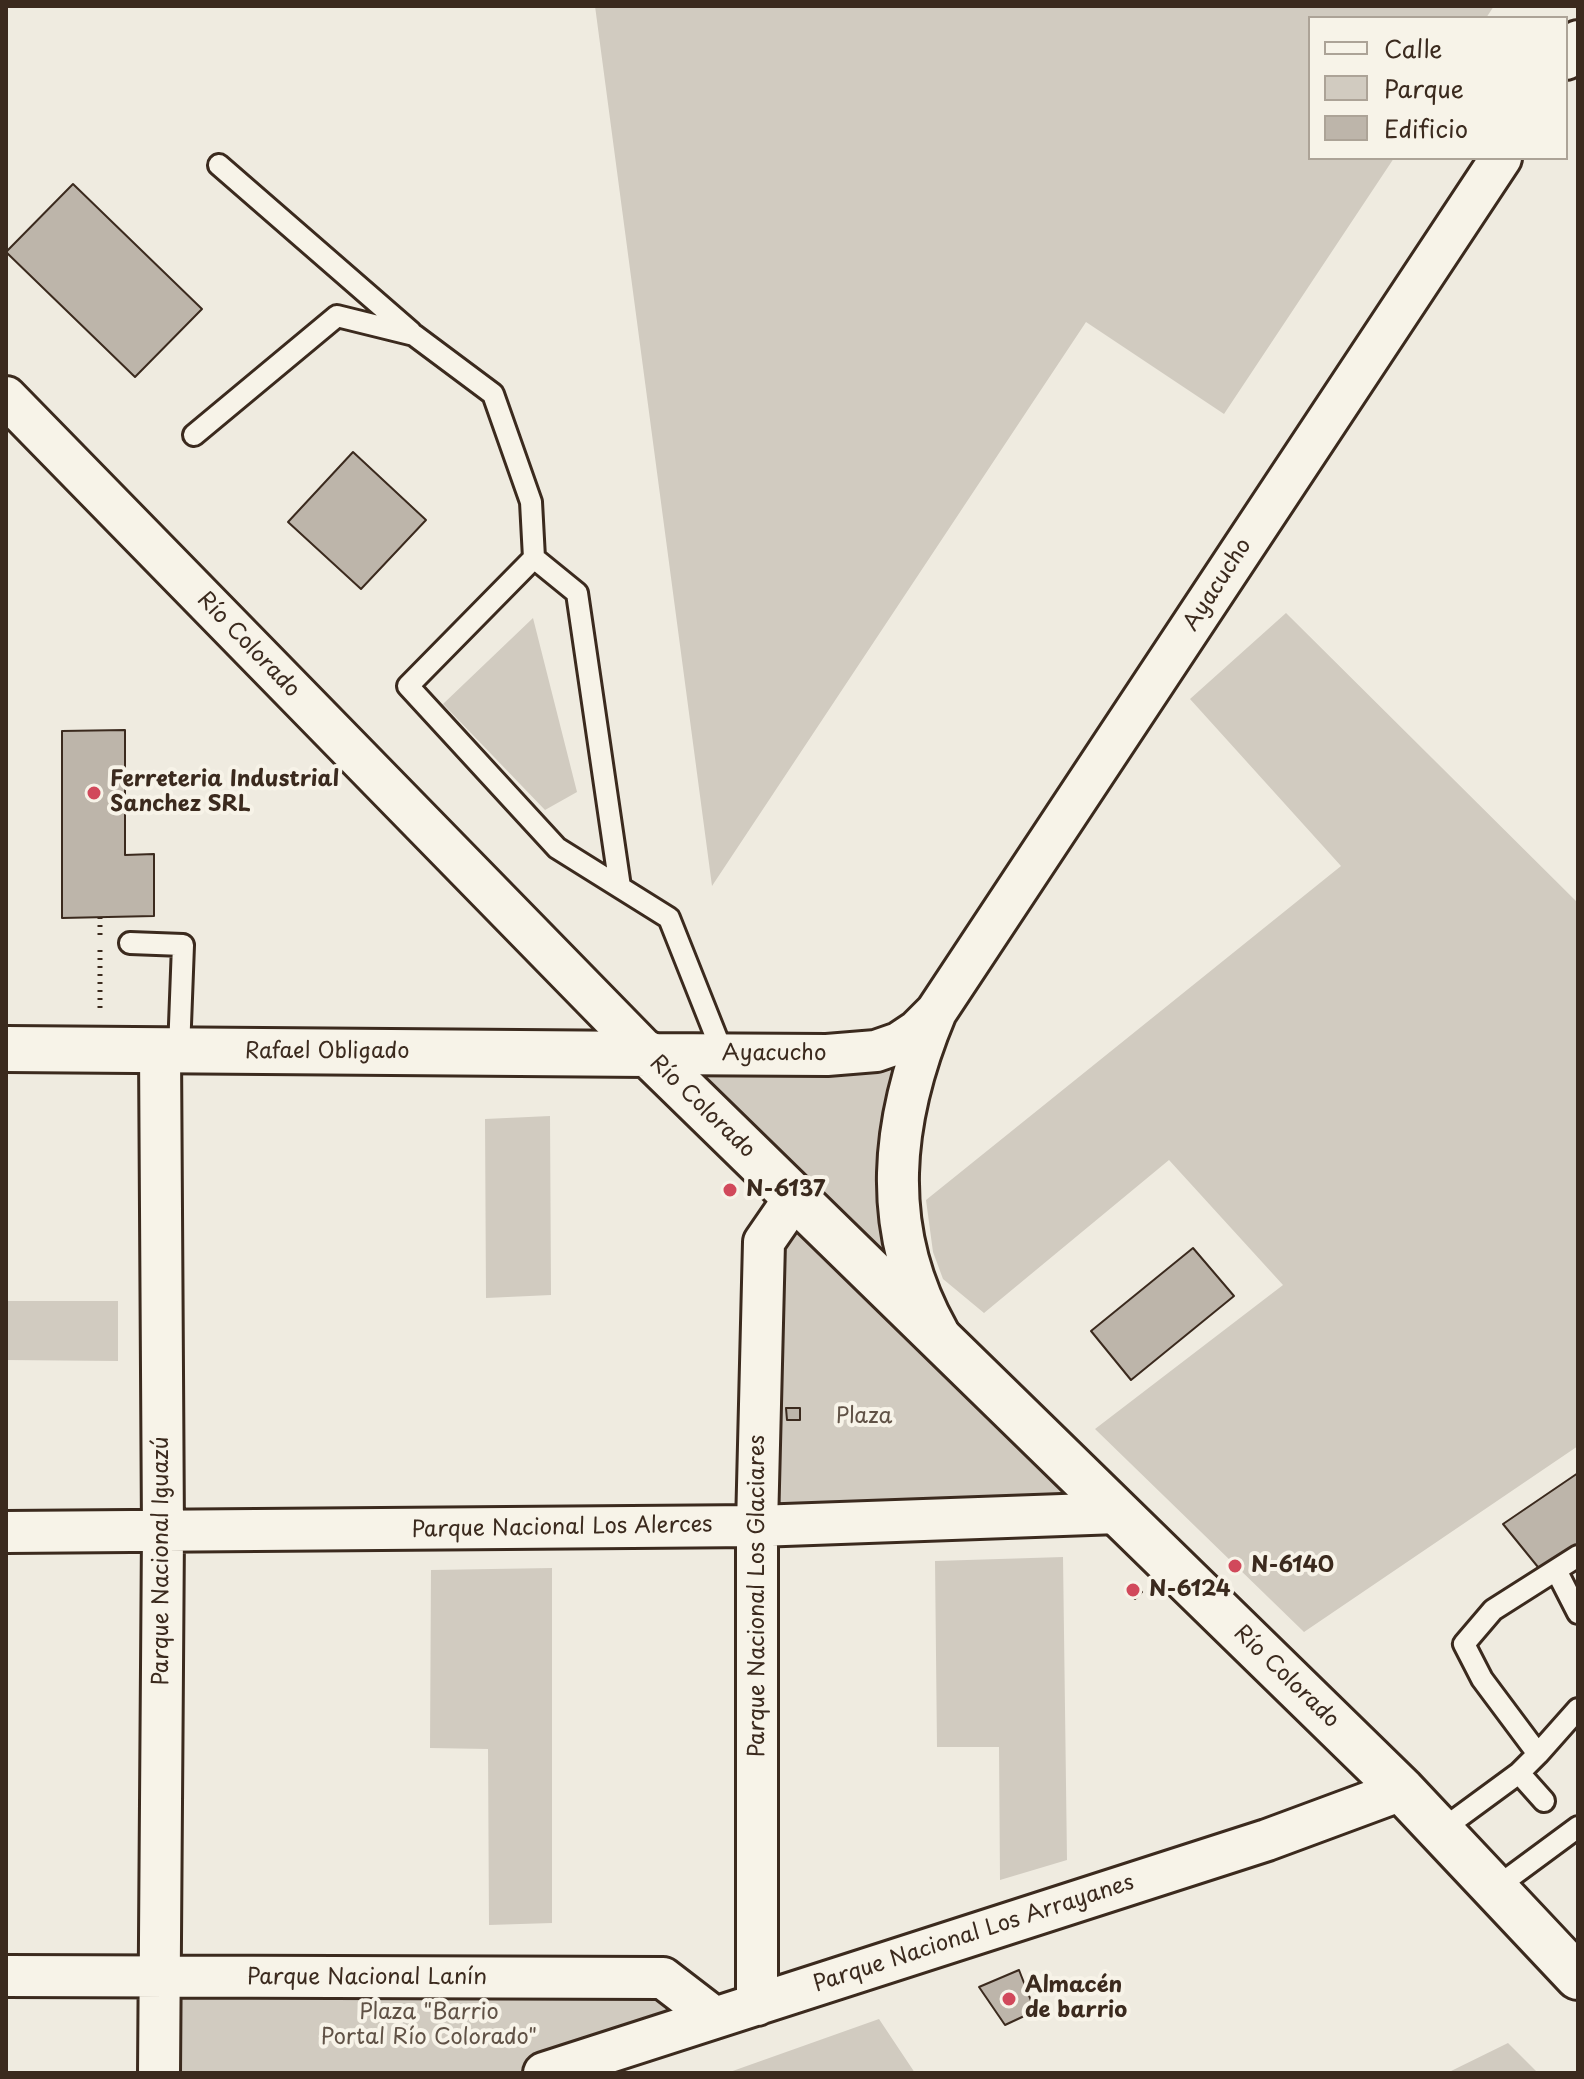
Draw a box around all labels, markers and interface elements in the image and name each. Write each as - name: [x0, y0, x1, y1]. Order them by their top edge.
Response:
- legend: [1308, 16, 1568, 160]
- text: Calle: [1384, 30, 1442, 66]
- text: Parque: [1384, 70, 1464, 106]
- text: Edificio: [1384, 110, 1468, 146]
- street label: Ayacucho: [1178, 534, 1258, 636]
- street label: Río Colorado: [191, 587, 305, 703]
- place label: Ferreteria Industrial Sanchez SRL: [110, 767, 339, 818]
- marker: Ferreteria Industrial Sanchez SRL: [85, 784, 103, 802]
- street label: Rafael Obligado: [245, 1039, 409, 1065]
- street label: Ayacucho: [722, 1041, 826, 1067]
- street label: Río Colorado: [644, 1050, 760, 1164]
- place label: N-6137: [746, 1177, 825, 1203]
- marker: N-6137: [721, 1181, 739, 1199]
- park label: Plaza: [836, 1404, 892, 1430]
- street label: Parque Nacional Los Glaciares: [745, 1435, 771, 1757]
- street label: Parque Nacional Iguazú: [149, 1436, 175, 1686]
- street label: Parque Nacional Los Alerces: [411, 1512, 713, 1544]
- place label: N-6140: [1251, 1553, 1334, 1579]
- marker: N-6140: [1226, 1557, 1244, 1575]
- place label: N-6124: [1149, 1577, 1231, 1603]
- marker: N-6124: [1124, 1581, 1142, 1599]
- street label: Río Colorado: [1228, 1620, 1344, 1734]
- street label: Parque Nacional Los Arrayanes: [810, 1870, 1138, 1998]
- street label: Parque Nacional Lanín: [247, 1965, 487, 1991]
- place label: Almacén de barrio: [1025, 1973, 1127, 2024]
- marker: Almacén de barrio: [1000, 1990, 1018, 2008]
- park label: Plaza "Barrio Portal Río Colorado": [321, 2000, 537, 2052]

